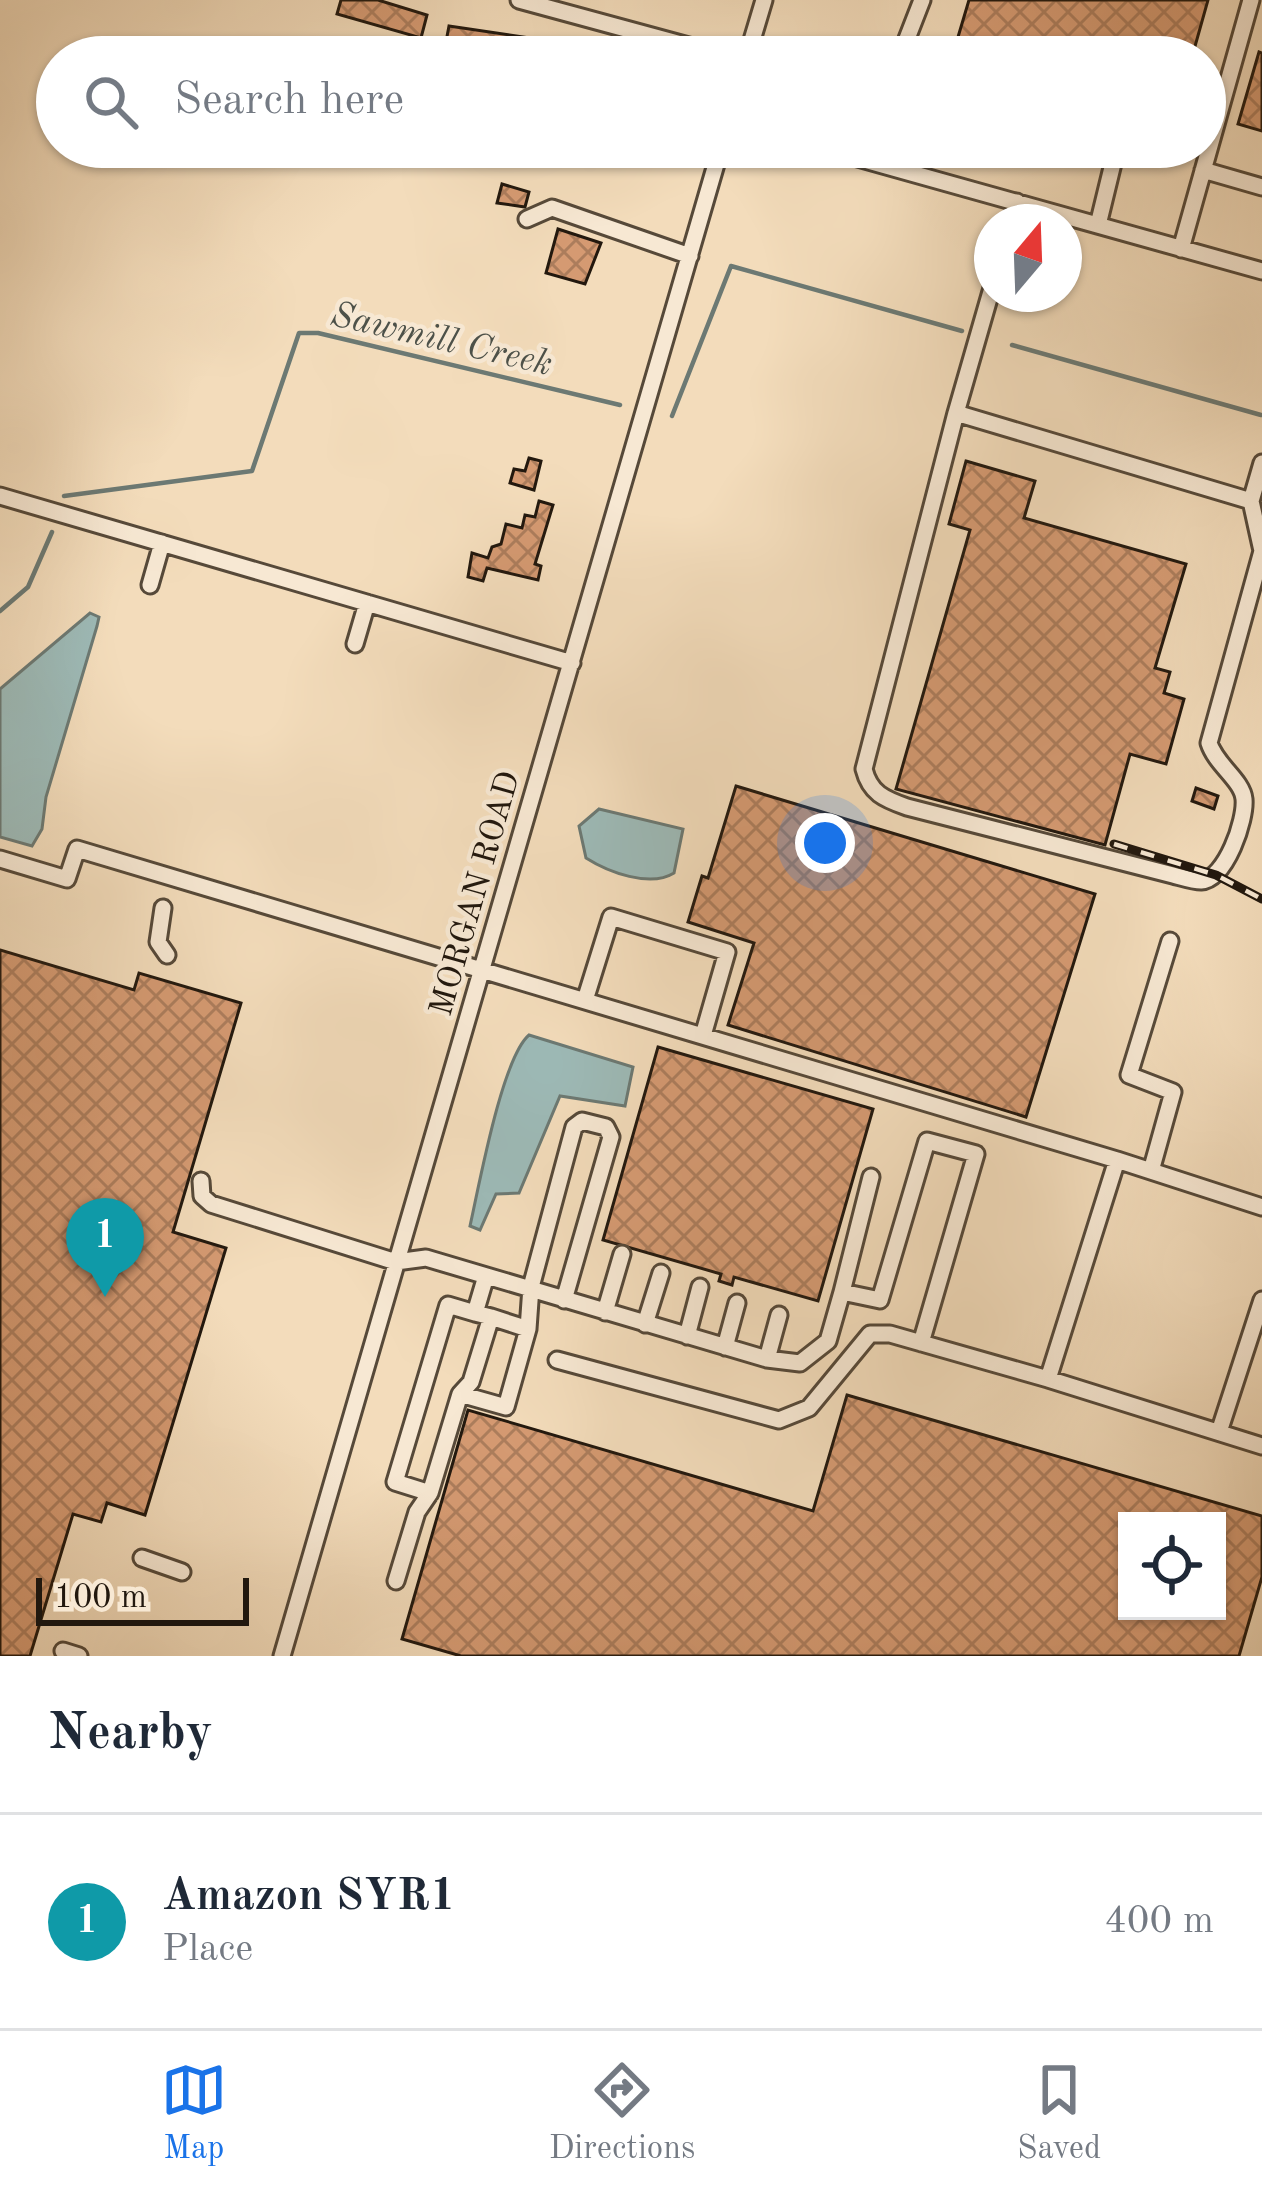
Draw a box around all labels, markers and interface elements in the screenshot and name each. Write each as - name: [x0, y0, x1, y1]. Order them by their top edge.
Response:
- search box: [36, 36, 1226, 168]
- icon: search: [78, 69, 144, 135]
- text: Search here: [174, 79, 404, 124]
- north arrow: [974, 204, 1082, 312]
- water label: Sawmill Creek: [327, 297, 556, 384]
- street label: MORGAN ROAD: [426, 768, 527, 1020]
- your location: [795, 813, 855, 873]
- pin: 1: [66, 1198, 144, 1297]
- map controls: [1118, 1512, 1226, 1620]
- button: locate: [1118, 1512, 1226, 1620]
- scale bar: [36, 1572, 249, 1625]
- text: 100 m: [54, 1582, 147, 1615]
- text: Nearby: [48, 1709, 213, 1760]
- text: Amazon SYR1: [162, 1875, 456, 1920]
- text: 1: [76, 1902, 98, 1941]
- text: 400 m: [1104, 1902, 1214, 1941]
- text: Place: [162, 1930, 253, 1969]
- tab: Map: [161, 2057, 227, 2170]
- tab: Directions: [549, 2057, 695, 2170]
- tab: Saved: [1017, 2057, 1101, 2170]

